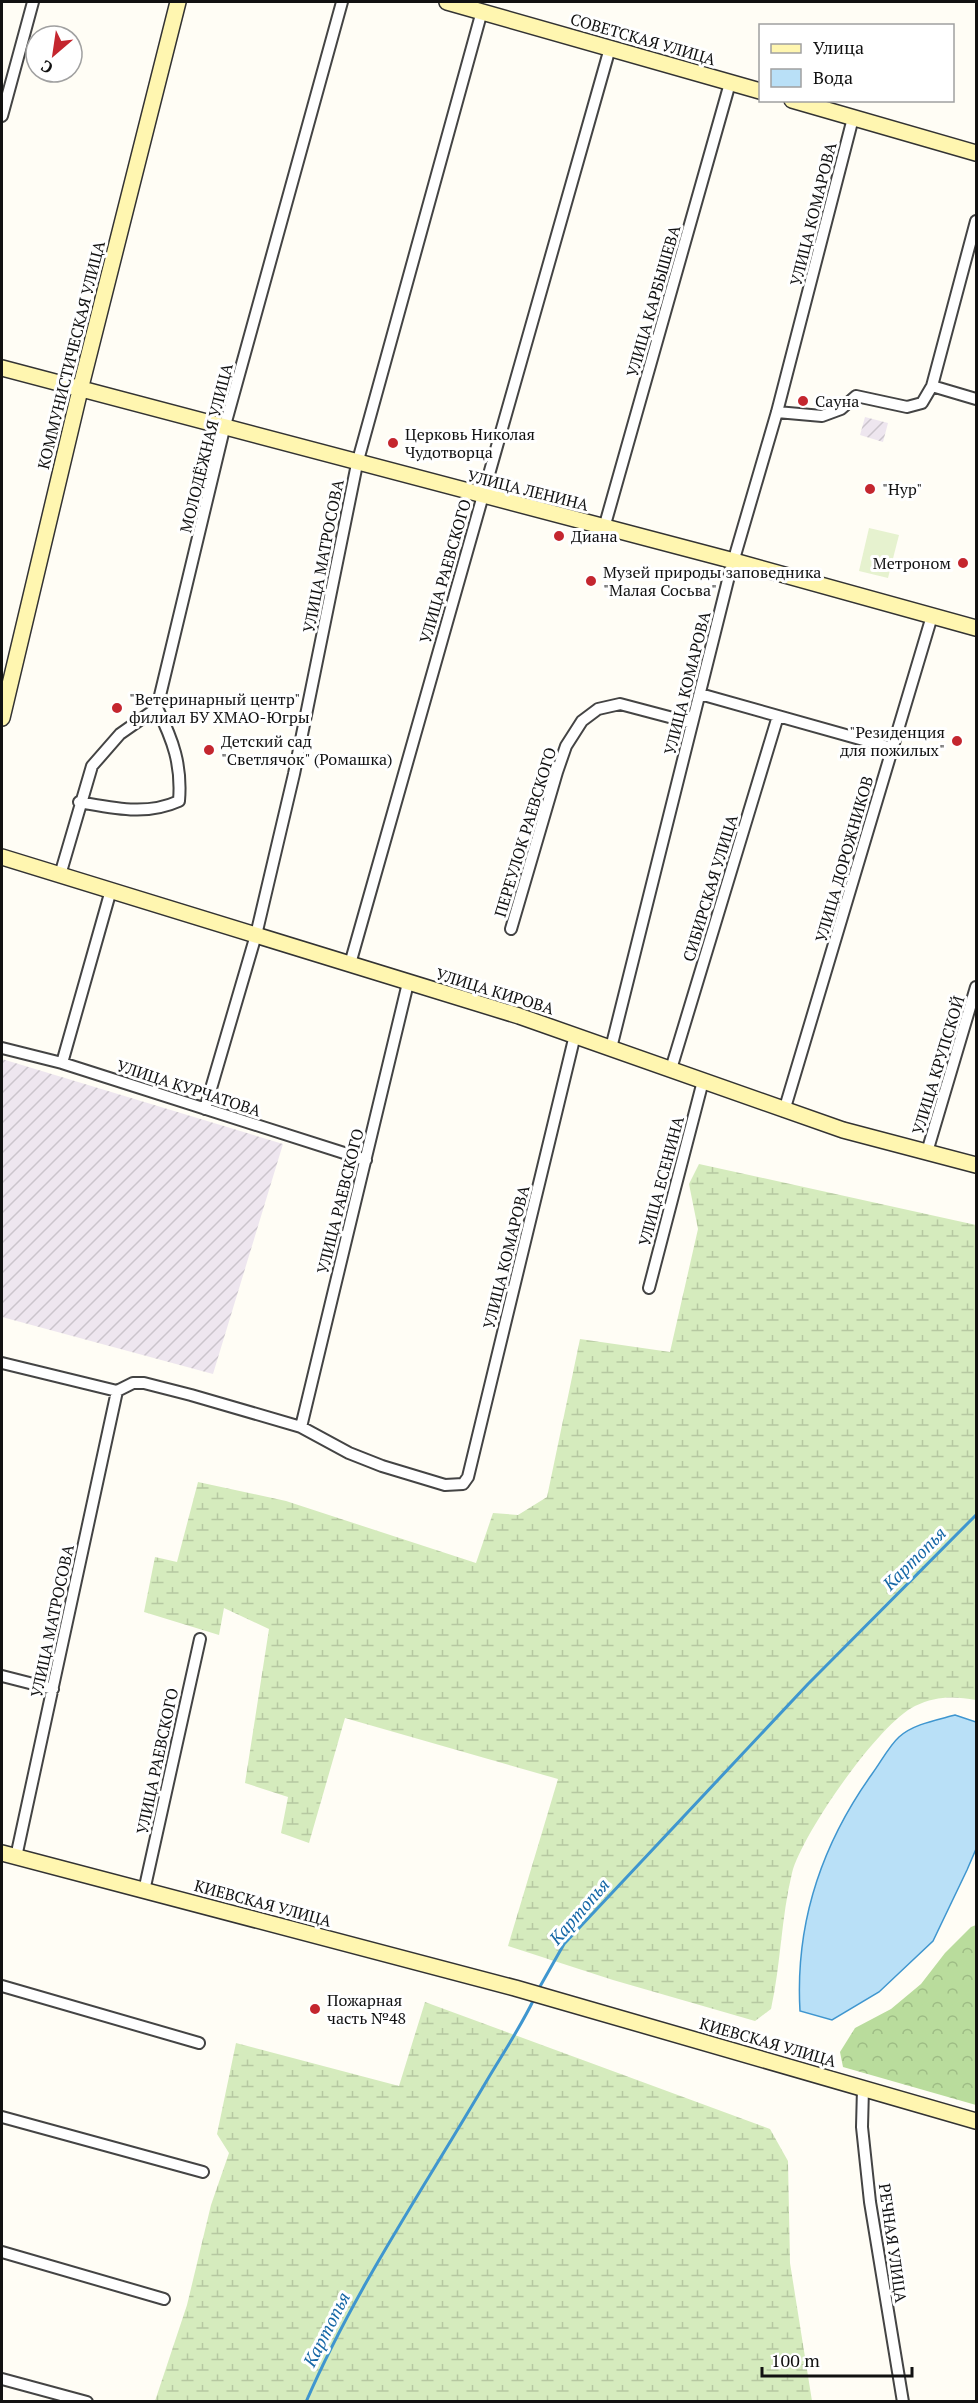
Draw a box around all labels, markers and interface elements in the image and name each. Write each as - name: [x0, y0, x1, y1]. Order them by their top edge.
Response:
- street label: СОВЕТСКАЯ УЛИЦА: [568, 8, 718, 70]
- north arrow: [24, 24, 84, 84]
- legend: [759, 24, 954, 102]
- text: Улица: [813, 35, 864, 59]
- text: С: [37, 55, 57, 79]
- text: Вода: [813, 65, 853, 89]
- street label: УЛИЦА КОМАРОВА: [785, 140, 841, 288]
- street label: УЛИЦА КАРБЫШЕВА: [621, 222, 685, 379]
- street label: КОММУНИСТИЧЕСКАЯ УЛИЦА: [32, 239, 110, 471]
- street label: МОЛОДЁЖНАЯ УЛИЦА: [174, 361, 238, 535]
- place label: Сауна: [815, 390, 859, 412]
- marker: Сауна: [796, 394, 810, 408]
- place label: Церковь Николая Чудотворца: [405, 423, 535, 463]
- marker: Церковь Николая Чудотворца: [386, 436, 400, 450]
- street label: УЛИЦА ЛЕНИНА: [465, 464, 591, 516]
- street label: УЛИЦА МАТРОСОВА: [297, 477, 349, 634]
- place label: "Нур": [882, 478, 922, 500]
- marker: "Нур": [863, 482, 877, 496]
- street label: УЛИЦА РАЕВСКОГО: [414, 496, 476, 646]
- place label: Диана: [571, 525, 618, 547]
- marker: Диана: [552, 529, 566, 543]
- place label: Метроном: [873, 552, 951, 574]
- marker: Метроном: [956, 556, 970, 570]
- place label: Музей природы заповедника "Малая Сосьва": [603, 561, 821, 601]
- marker: Музей природы заповедника "Малая Сосьва": [584, 574, 598, 588]
- street label: УЛИЦА КОМАРОВА: [659, 609, 715, 757]
- place label: "Ветеринарный центр" филиал БУ ХМАО-Югры: [129, 688, 310, 728]
- marker: "Ветеринарный центр" филиал БУ ХМАО-Югры: [110, 701, 124, 715]
- place label: "Резиденция для пожилых": [840, 721, 945, 761]
- place label: Детский сад "Светлячок" (Ромашка): [221, 730, 393, 770]
- marker: "Резиденция для пожилых": [950, 734, 964, 748]
- marker: Детский сад "Светлячок" (Ромашка): [202, 743, 216, 757]
- street label: ПЕРЕУЛОК РАЕВСКОГО: [489, 744, 561, 920]
- street label: УЛИЦА ДОРОЖНИКОВ: [810, 773, 878, 945]
- street label: СИБИРСКАЯ УЛИЦА: [677, 812, 743, 964]
- street label: УЛИЦА КИРОВА: [433, 963, 557, 1019]
- street label: УЛИЦА КРУПСКОЙ: [906, 993, 970, 1137]
- street label: УЛИЦА КУРЧАТОВА: [114, 1054, 264, 1122]
- street label: УЛИЦА ЕСЕНИНА: [633, 1114, 689, 1248]
- street label: УЛИЦА РАЕВСКОГО: [311, 1126, 369, 1276]
- street label: УЛИЦА КОМАРОВА: [478, 1183, 534, 1331]
- water label: Картопья: [876, 1521, 951, 1596]
- street label: УЛИЦА МАТРОСОВА: [25, 1543, 79, 1699]
- street label: УЛИЦА РАЕВСКОГО: [131, 1686, 183, 1836]
- water label: Картопья: [543, 1873, 615, 1950]
- street label: КИЕВСКАЯ УЛИЦА: [192, 1874, 334, 1932]
- place label: Пожарная часть №48: [327, 1989, 406, 2029]
- marker: Пожарная часть №48: [308, 2002, 322, 2016]
- street label: КИЕВСКАЯ УЛИЦА: [697, 2012, 839, 2072]
- street label: РЕЧНАЯ УЛИЦА: [874, 2182, 912, 2304]
- water label: Картопья: [297, 2288, 355, 2371]
- scale bar: [762, 2340, 912, 2378]
- text: 100 m: [771, 2348, 820, 2372]

